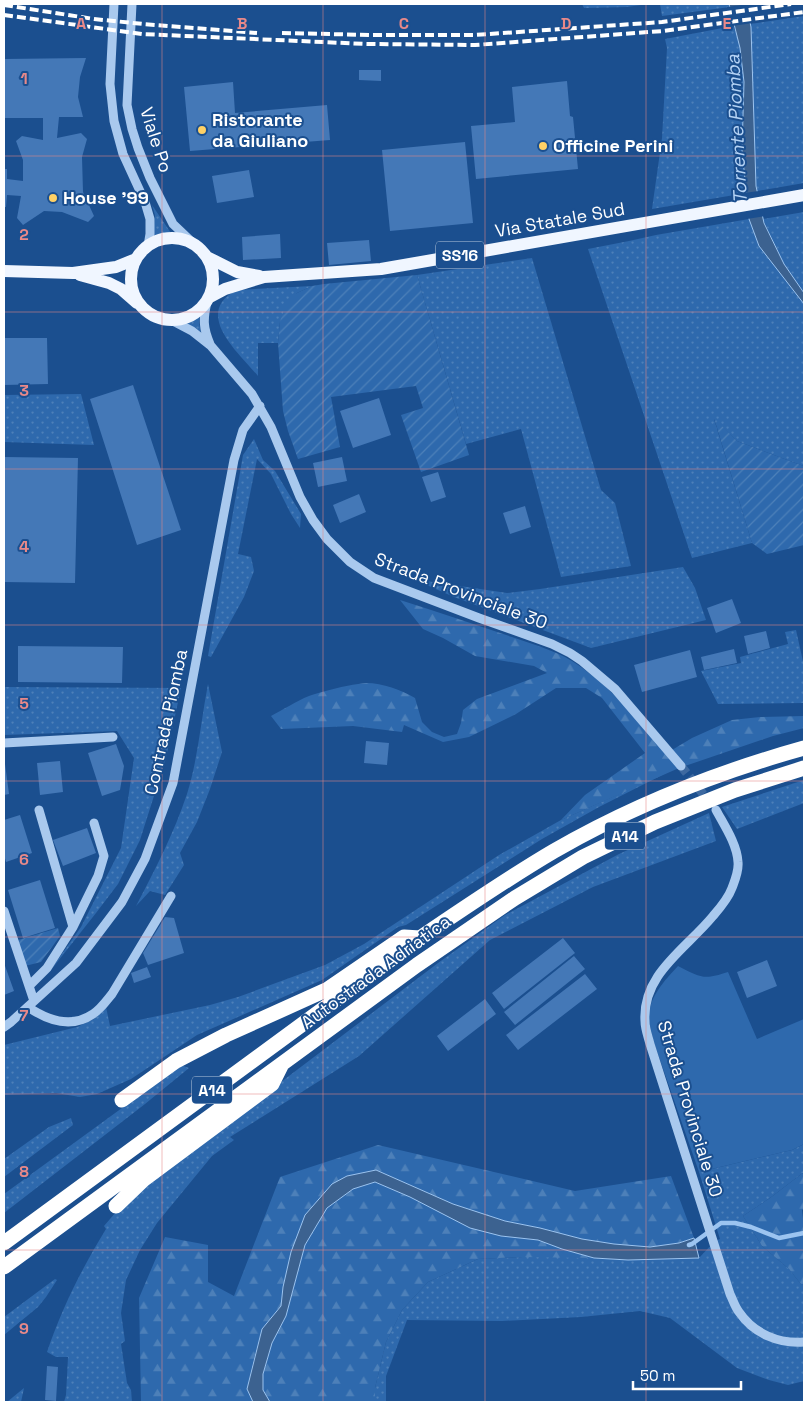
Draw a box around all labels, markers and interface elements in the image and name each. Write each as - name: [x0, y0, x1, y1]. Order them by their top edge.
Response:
- text: A: [76, 13, 86, 34]
- text: B: [237, 13, 247, 34]
- text: C: [399, 13, 409, 34]
- text: D: [561, 13, 571, 34]
- text: E: [723, 13, 732, 34]
- water label: Torrente Piomba: [720, 54, 753, 204]
- text: 1: [20, 68, 28, 89]
- street label: Viale Po: [135, 104, 178, 175]
- place label: Ristorante da Giuliano: [212, 108, 308, 152]
- marker: Ristorante da Giuliano: [196, 124, 208, 136]
- place label: Officine Perini: [553, 134, 673, 157]
- marker: Officine Perini: [537, 140, 549, 152]
- place label: House '99: [63, 186, 149, 209]
- marker: House '99: [47, 192, 59, 204]
- street label: Via Statale Sud: [493, 197, 627, 242]
- text: 2: [19, 224, 29, 245]
- road number: SS16: [436, 242, 484, 268]
- text: 3: [19, 380, 29, 401]
- text: 4: [19, 536, 29, 557]
- street label: Strada Provinciale 30: [372, 547, 551, 634]
- street label: Contrada Piomba: [139, 647, 192, 797]
- text: 5: [19, 693, 29, 714]
- road number: A14: [605, 822, 645, 849]
- text: 6: [19, 849, 29, 870]
- street label: Autostrada Adriatica: [296, 910, 455, 1034]
- text: 7: [20, 1005, 29, 1026]
- street label: Strada Provinciale 30: [653, 1018, 728, 1200]
- road number: A14: [192, 1076, 232, 1104]
- text: 8: [19, 1161, 29, 1182]
- text: 9: [19, 1318, 29, 1339]
- scale bar: [633, 1358, 740, 1390]
- text: 50 m: [640, 1366, 675, 1385]

